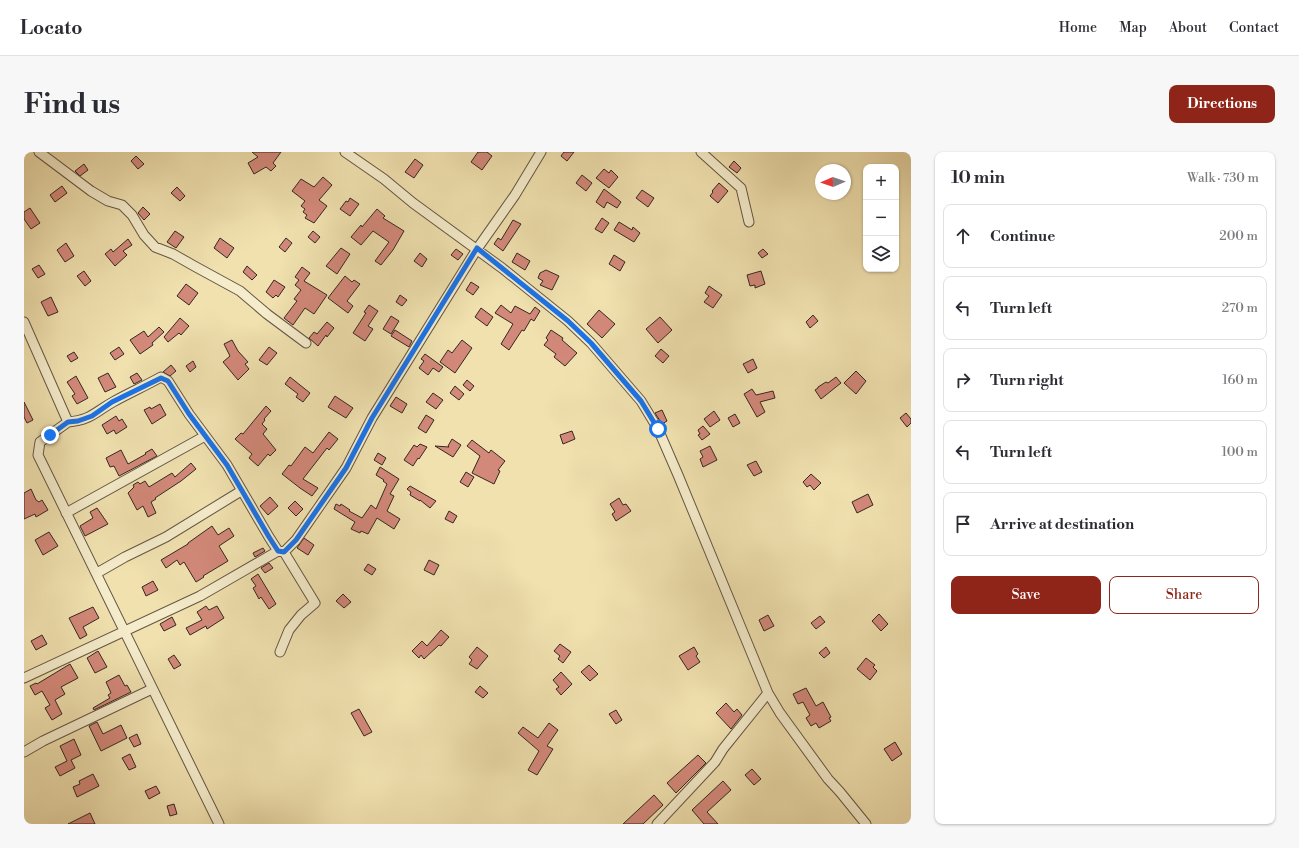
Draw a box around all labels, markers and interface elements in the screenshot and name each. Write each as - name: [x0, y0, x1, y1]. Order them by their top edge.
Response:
- text: Locato: [20, 16, 82, 40]
- text: Home: [1059, 19, 1097, 37]
- text: Map: [1119, 19, 1147, 37]
- text: About: [1169, 19, 1207, 37]
- text: Contact: [1229, 19, 1279, 37]
- button: Directions: [1169, 85, 1275, 123]
- text: Find us: [24, 87, 120, 122]
- north arrow: [815, 164, 851, 200]
- map controls: [863, 164, 899, 272]
- button: +: [863, 164, 899, 200]
- text: 10 min: [951, 167, 1005, 189]
- text: Walk · 730 m: [1187, 170, 1259, 186]
- button: −: [863, 200, 899, 236]
- icon: ahead: [952, 225, 974, 247]
- text: Continue: [990, 227, 1055, 246]
- text: 200 m: [1219, 228, 1258, 244]
- button: layers: [863, 236, 899, 272]
- icon: left: [952, 297, 974, 319]
- text: Turn left: [990, 299, 1052, 318]
- text: 270 m: [1222, 300, 1258, 316]
- icon: right: [952, 369, 974, 391]
- text: Turn right: [990, 371, 1064, 390]
- text: 160 m: [1222, 372, 1258, 388]
- route start: [649, 420, 667, 438]
- route end: [41, 426, 59, 444]
- icon: left: [952, 441, 974, 463]
- text: Turn left: [990, 443, 1052, 462]
- text: 100 m: [1222, 444, 1258, 460]
- icon: arrive: [952, 513, 974, 535]
- text: Arrive at destination: [990, 515, 1134, 534]
- button: Save: [951, 576, 1101, 614]
- button: Share: [1109, 576, 1259, 614]

